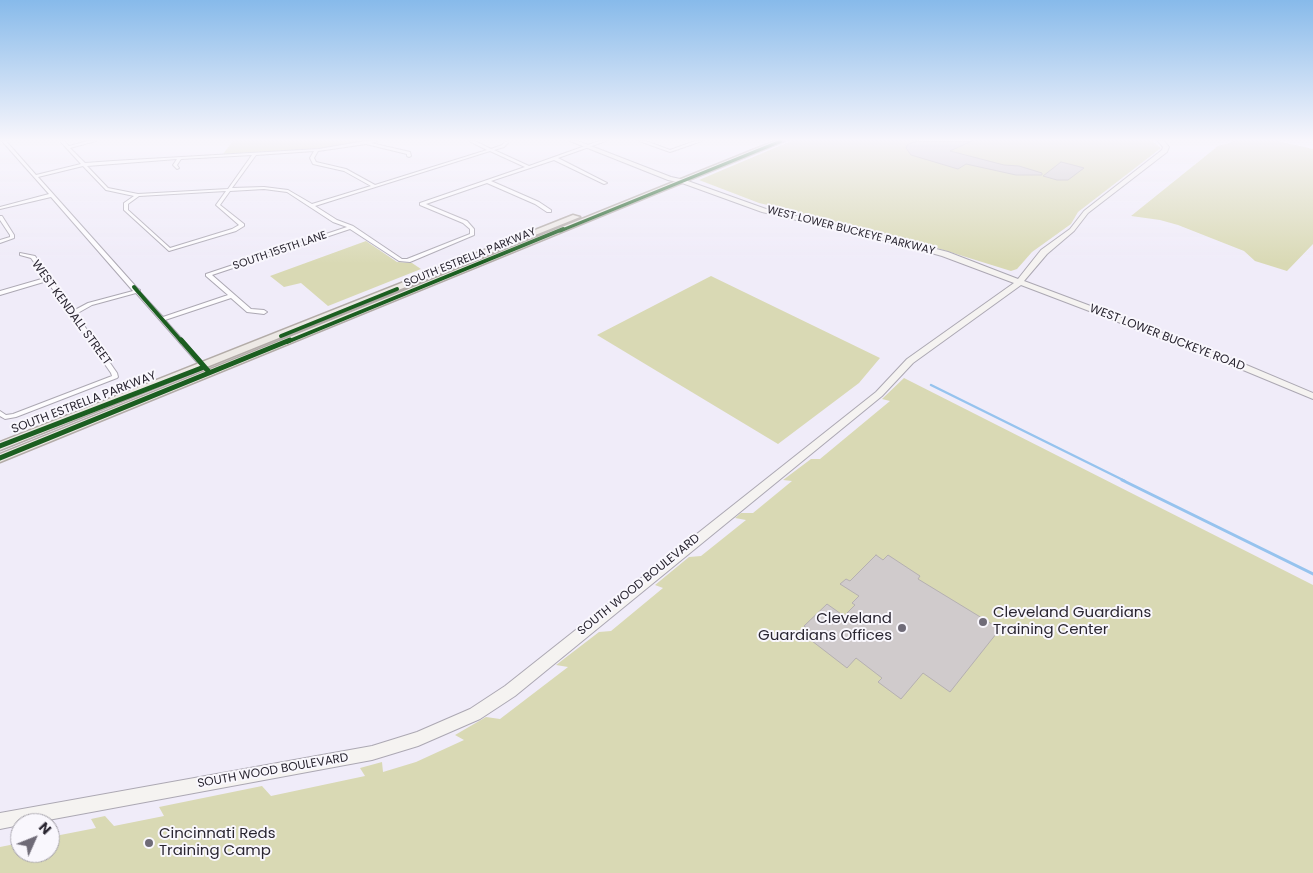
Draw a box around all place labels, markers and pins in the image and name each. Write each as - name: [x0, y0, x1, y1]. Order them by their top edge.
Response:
- place label: Cleveland Guardians Training Center: [993, 604, 1151, 639]
- place label: Cleveland Guardians Offices: [758, 610, 892, 645]
- marker: Cleveland Guardians Training Center: [977, 616, 989, 628]
- marker: Cleveland Guardians Offices: [896, 622, 908, 634]
- place label: Cincinnati Reds Training Camp: [159, 825, 276, 860]
- marker: Cincinnati Reds Training Camp: [143, 837, 155, 849]

